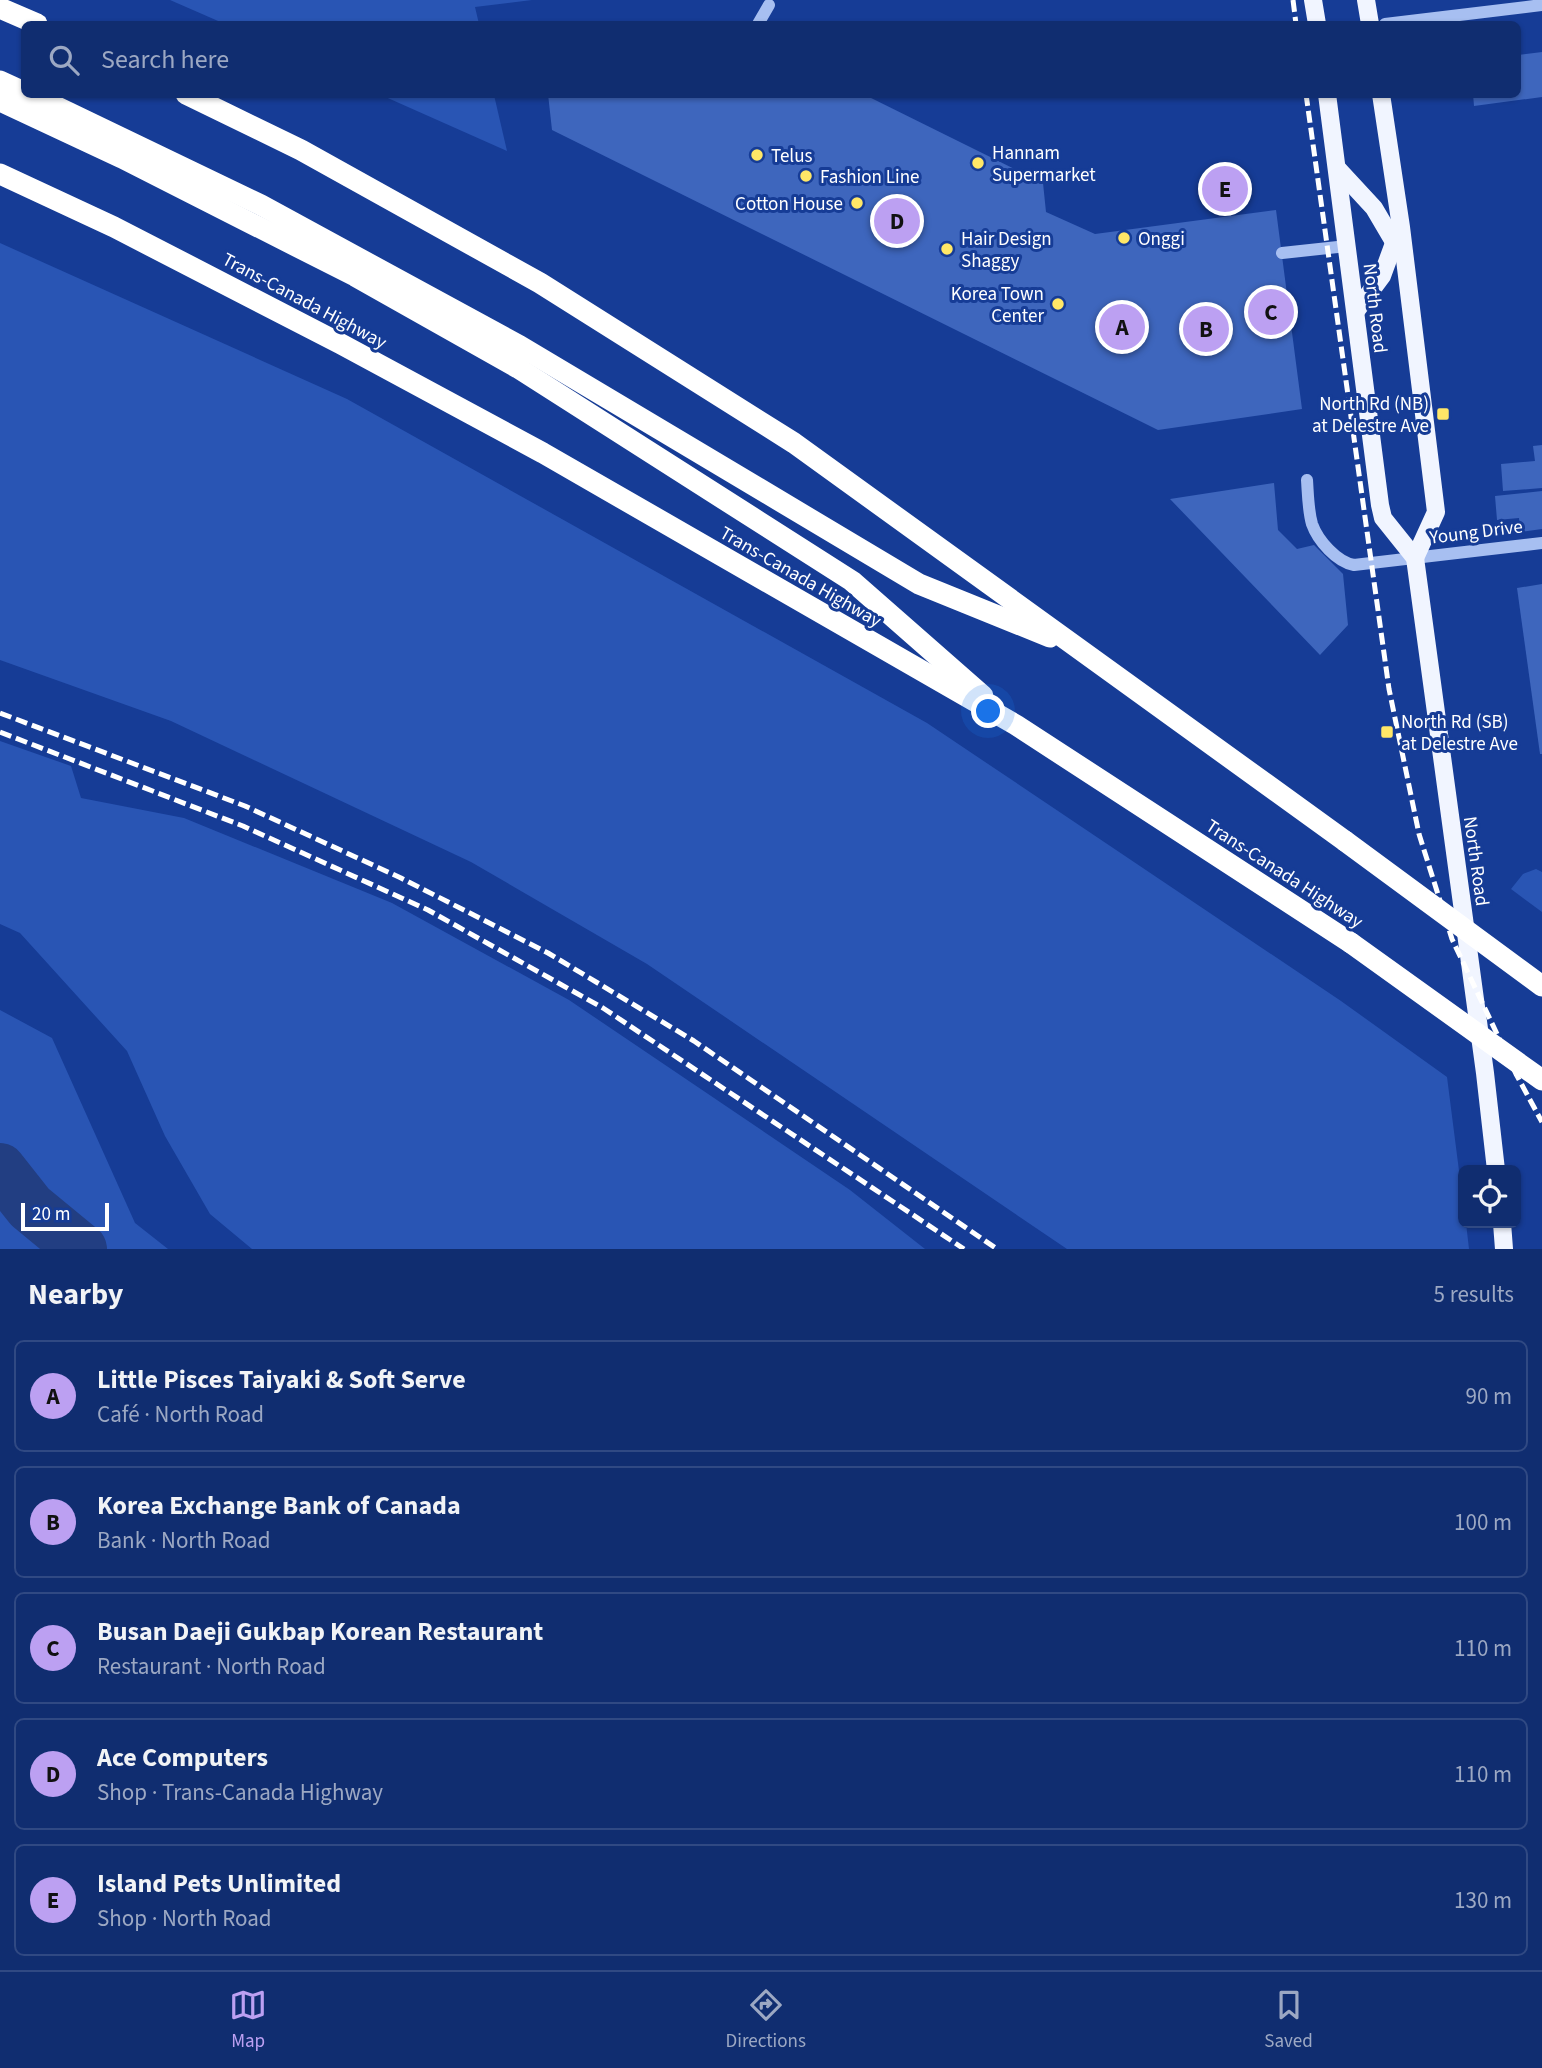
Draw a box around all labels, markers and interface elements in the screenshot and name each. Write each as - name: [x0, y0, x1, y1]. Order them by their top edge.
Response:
- search box: [21, 21, 1521, 98]
- icon: search: [45, 41, 83, 79]
- text: Search here: [101, 41, 229, 78]
- place label: Hannam Supermarket: [992, 140, 1096, 189]
- place label: Telus: [771, 143, 813, 170]
- marker: Telus: [749, 147, 765, 163]
- marker: Hannam Supermarket: [970, 155, 986, 171]
- pin: E: [1202, 163, 1248, 215]
- place label: Fashion Line: [820, 164, 920, 191]
- marker: Fashion Line: [798, 168, 814, 184]
- place label: Cotton House: [735, 191, 843, 218]
- marker: Cotton House: [849, 195, 865, 211]
- pin: D: [874, 195, 920, 247]
- place label: Hair Design Shaggy: [961, 226, 1052, 275]
- place label: Onggi: [1138, 226, 1185, 253]
- marker: Onggi: [1116, 230, 1132, 246]
- marker: Hair Design Shaggy: [939, 241, 955, 257]
- street label: Trans-Canada Highway: [217, 247, 391, 356]
- street label: North Road: [1356, 262, 1393, 355]
- place label: Korea Town Center: [951, 281, 1044, 330]
- pin: C: [1248, 286, 1294, 338]
- marker: Korea Town Center: [1050, 296, 1066, 312]
- pin: A: [1099, 301, 1145, 353]
- pin: B: [1183, 303, 1229, 355]
- place label: North Rd (NB) at Delestre Ave: [1312, 391, 1429, 440]
- marker: North Rd (NB) at Delestre Ave: [1435, 406, 1451, 422]
- street label: Young Drive: [1427, 513, 1524, 552]
- street label: Trans-Canada Highway: [714, 520, 886, 635]
- your location: [971, 694, 1005, 728]
- place label: North Rd (SB) at Delestre Ave: [1401, 709, 1518, 758]
- marker: North Rd (SB) at Delestre Ave: [1379, 724, 1395, 740]
- street label: Trans-Canada Highway: [1200, 813, 1368, 935]
- street label: North Road: [1456, 815, 1495, 908]
- map controls: [1458, 1165, 1521, 1228]
- button: locate: [1458, 1165, 1521, 1228]
- scale bar: [21, 1200, 108, 1232]
- text: 20 m: [32, 1201, 70, 1228]
- text: Nearby: [28, 1273, 123, 1316]
- text: 5 results: [1434, 1278, 1514, 1311]
- text: Little Pisces Taiyaki & Soft Serve: [97, 1361, 466, 1398]
- text: A: [46, 1380, 60, 1413]
- text: 90 m: [1465, 1380, 1512, 1413]
- text: Café · North Road: [97, 1398, 264, 1431]
- text: Korea Exchange Bank of Canada: [97, 1487, 461, 1524]
- text: B: [46, 1506, 60, 1539]
- text: 100 m: [1454, 1506, 1512, 1539]
- text: Bank · North Road: [97, 1524, 271, 1557]
- text: Busan Daeji Gukbap Korean Restaurant: [97, 1613, 543, 1650]
- text: C: [46, 1632, 60, 1665]
- text: 110 m: [1454, 1632, 1512, 1665]
- text: Restaurant · North Road: [97, 1650, 326, 1683]
- text: Ace Computers: [97, 1739, 268, 1776]
- text: D: [46, 1758, 60, 1791]
- text: 110 m: [1454, 1758, 1512, 1791]
- text: Shop · Trans-Canada Highway: [97, 1776, 383, 1809]
- text: Island Pets Unlimited: [97, 1865, 341, 1902]
- text: E: [47, 1884, 59, 1917]
- text: 130 m: [1454, 1884, 1512, 1917]
- text: Shop · North Road: [97, 1902, 272, 1935]
- tab: Map: [229, 1986, 267, 2055]
- tab: Directions: [726, 1986, 806, 2055]
- tab: Saved: [1264, 1986, 1313, 2055]

